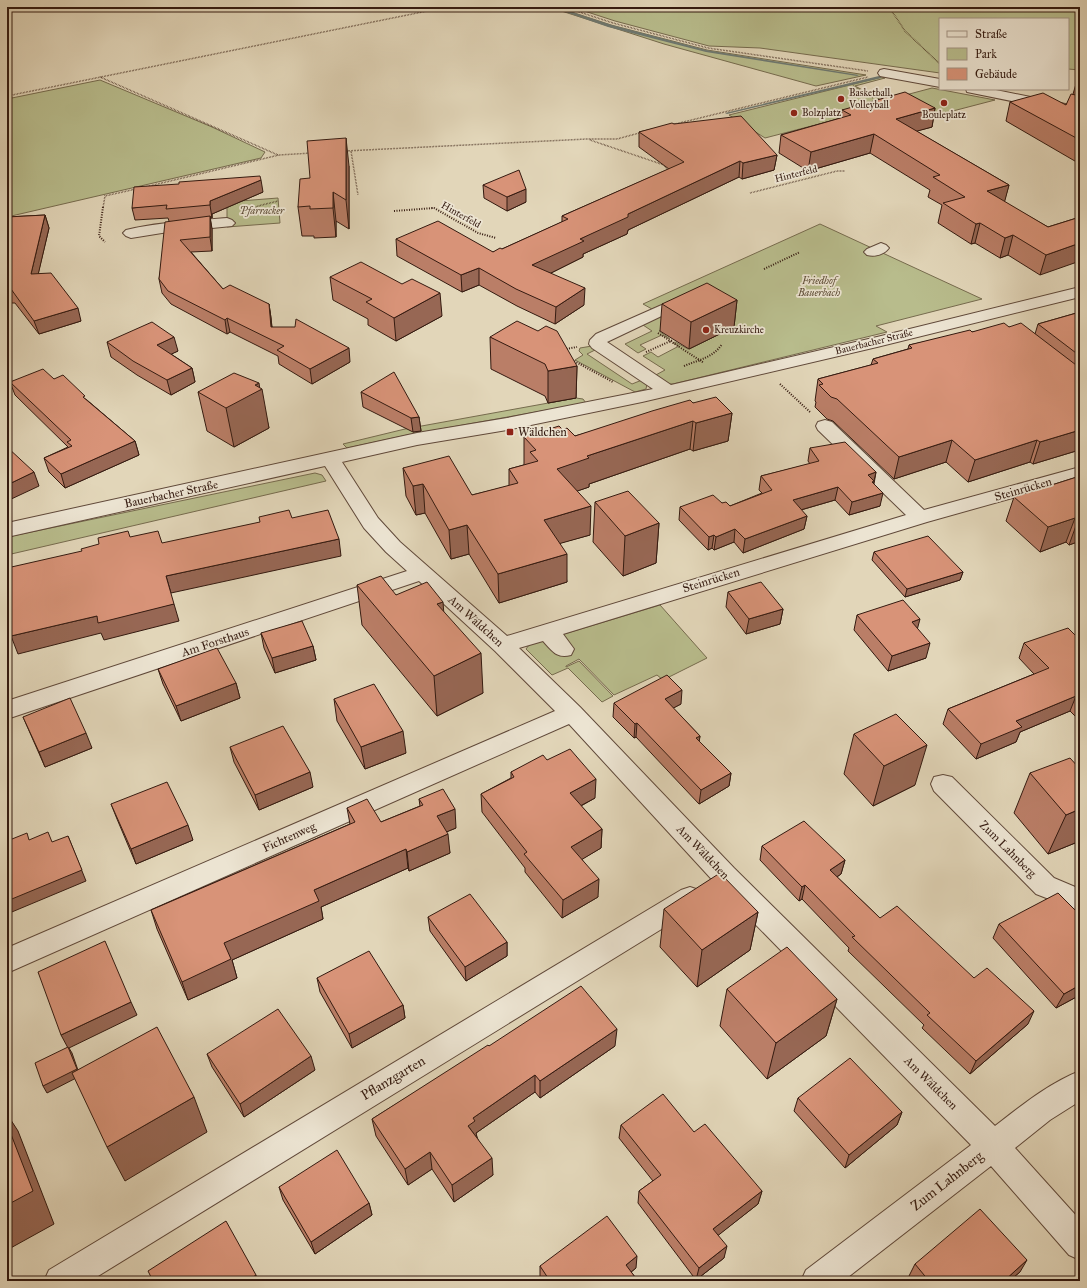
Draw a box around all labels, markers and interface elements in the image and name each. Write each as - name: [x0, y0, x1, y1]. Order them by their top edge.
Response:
- legend: [939, 18, 1069, 90]
- text: Straße: [975, 27, 1007, 41]
- text: Park: [975, 47, 997, 61]
- text: Gebäude: [975, 67, 1017, 81]
- place label: Basketball, Volleyball: [848, 87, 893, 111]
- marker: Basketball, Volleyball: [836, 94, 846, 104]
- marker: Bouleplatz: [939, 98, 949, 108]
- place label: Bolzplatz: [802, 107, 841, 119]
- marker: Bolzplatz: [789, 108, 799, 118]
- place label: Bouleplatz: [922, 109, 966, 121]
- street label: Hinterfeld: [774, 163, 818, 185]
- street label: Hinterfeld: [439, 199, 483, 231]
- park label: Pfarracker: [240, 205, 285, 217]
- park label: Friedhof Bauerbach: [797, 275, 840, 299]
- place label: Kreuzkirche: [714, 324, 764, 336]
- marker: Kreuzkirche: [701, 325, 711, 335]
- street label: Bauerbacher Straße: [834, 327, 914, 357]
- place label: Wäldchen: [518, 425, 567, 439]
- marker: Wäldchen: [505, 427, 515, 437]
- street label: Steinrücken: [993, 474, 1054, 504]
- street label: Bauerbacher Straße: [123, 477, 219, 511]
- street label: Steinrücken: [681, 565, 742, 595]
- street label: Am Wäldchen: [445, 592, 507, 650]
- street label: Am Forsthaus: [179, 625, 250, 660]
- street label: Zum Lahnberg: [976, 818, 1040, 881]
- street label: Fichtenweg: [260, 819, 319, 856]
- street label: Am Wäldchen: [673, 821, 733, 882]
- street label: Pflanzgarten: [358, 1052, 429, 1104]
- street label: Am Wäldchen: [901, 1053, 961, 1113]
- street label: Zum Lahnberg: [908, 1147, 987, 1214]

